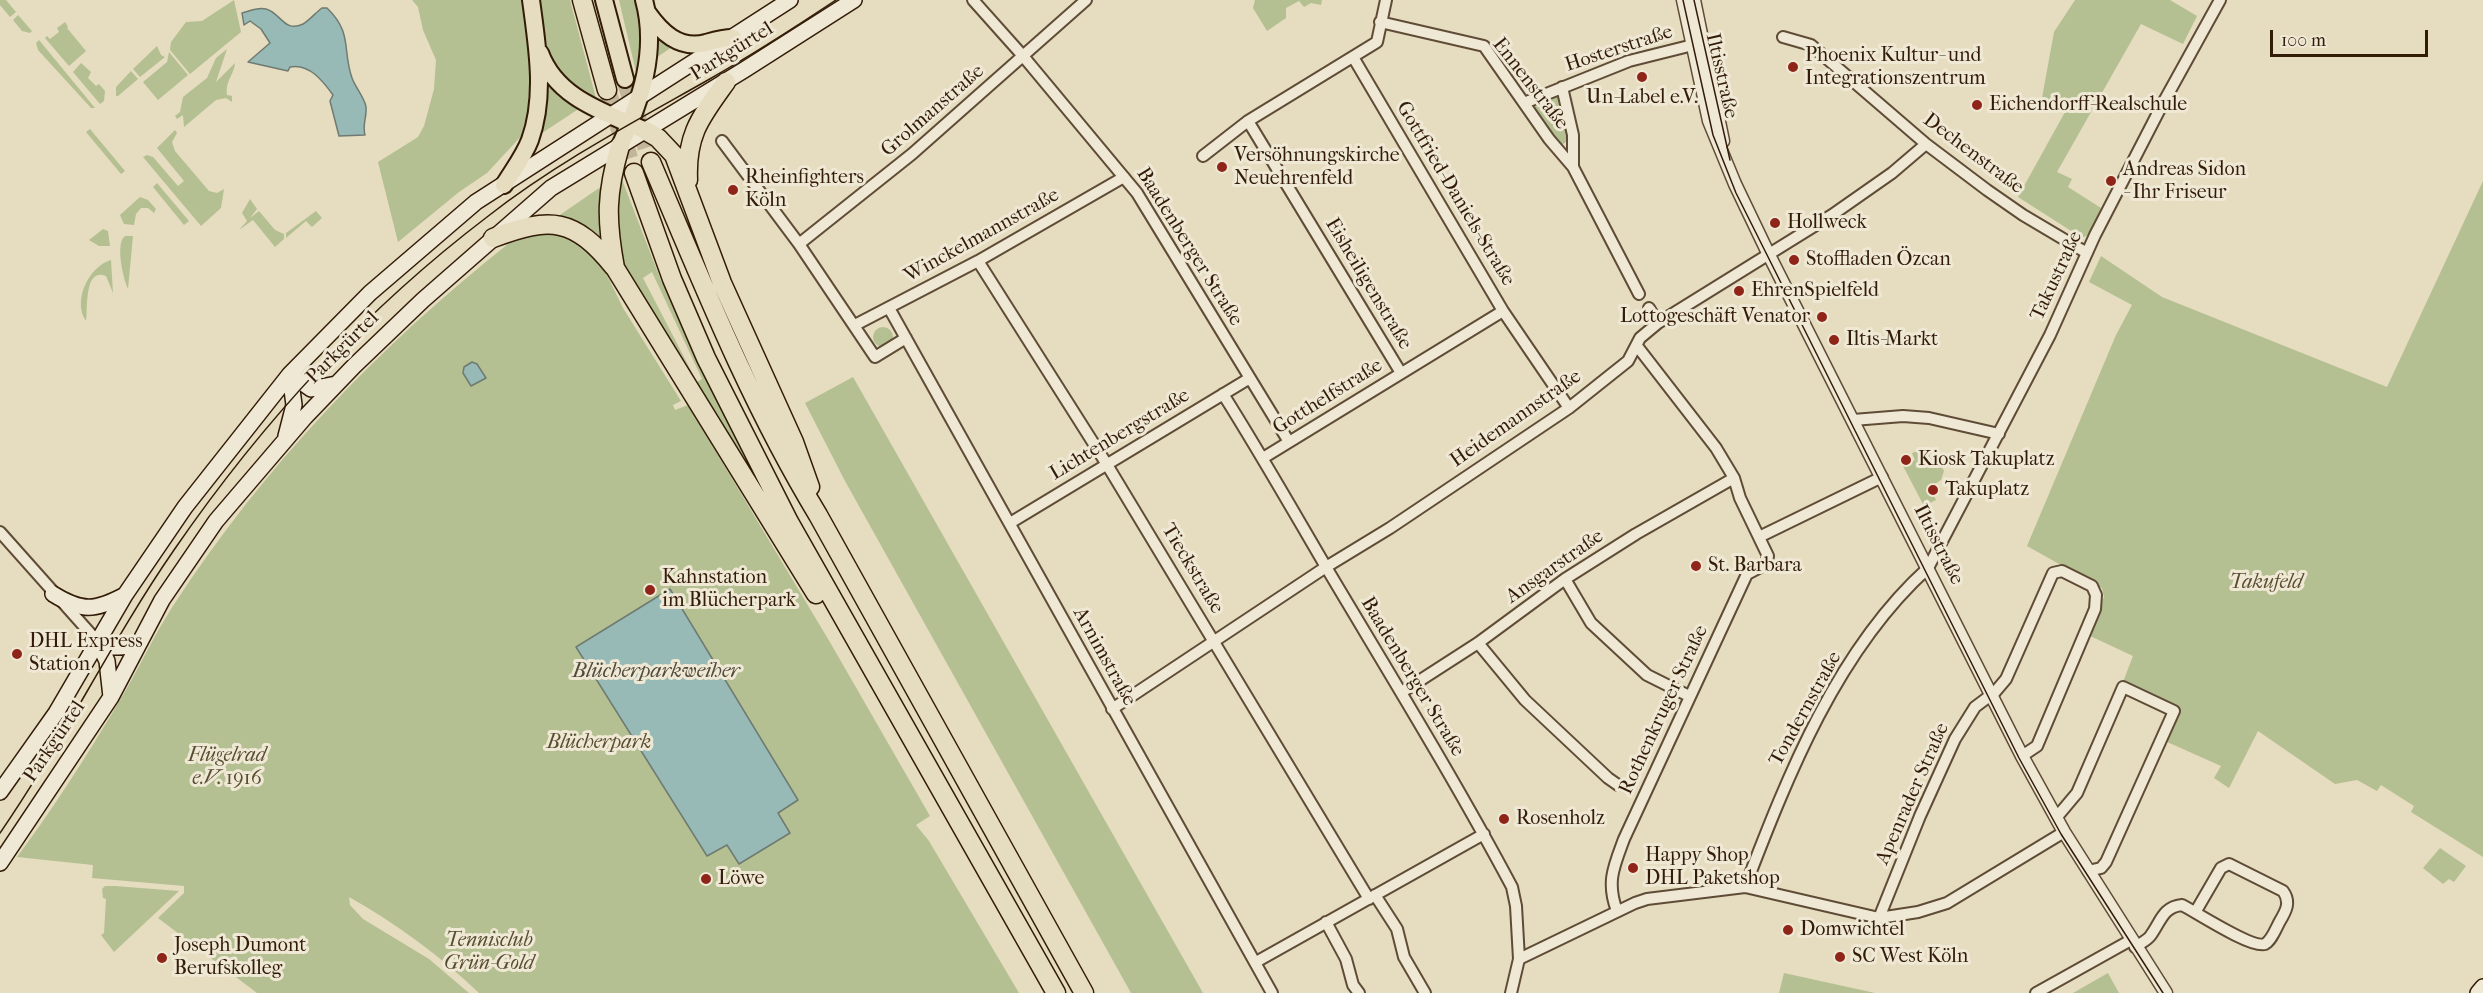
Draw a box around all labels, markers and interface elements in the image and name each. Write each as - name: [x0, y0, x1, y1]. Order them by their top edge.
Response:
- street label: Parkgürtel: [686, 17, 778, 87]
- scale bar: [2273, 18, 2430, 56]
- street label: Hosterstraße: [1562, 20, 1676, 78]
- text: 100 m: [2281, 30, 2326, 51]
- street label: Iltisstraße: [1700, 31, 1742, 121]
- street label: Ennenstraße: [1487, 33, 1573, 135]
- place label: Phoenix Kultur- und Integrationszentrum: [1805, 44, 1986, 91]
- street label: Grolmanstraße: [877, 60, 989, 162]
- marker: Phoenix Kultur- und Integrationszentrum: [1786, 60, 1800, 74]
- marker: Un-Label e.V.: [1635, 70, 1649, 84]
- place label: Un-Label e.V.: [1586, 86, 1698, 110]
- place label: Eichendorff-Realschule: [1989, 93, 2187, 117]
- street label: Gottfried-Daniels-Straße: [1390, 97, 1520, 291]
- marker: Eichendorff-Realschule: [1970, 98, 1984, 112]
- street label: Dechenstraße: [1918, 108, 2028, 200]
- place label: Versöhnungskirche Neuehrenfeld: [1234, 144, 1400, 191]
- place label: Andreas Sidon - Ihr Friseur: [2123, 158, 2246, 205]
- marker: Versöhnungskirche Neuehrenfeld: [1215, 160, 1229, 174]
- street label: Baadenberger Straße: [1131, 163, 1247, 331]
- place label: Rheinfighters Köln: [745, 166, 864, 213]
- marker: Andreas Sidon - Ihr Friseur: [2104, 174, 2118, 188]
- marker: Rheinfighters Köln: [726, 183, 740, 197]
- street label: Winckelmannstraße: [900, 184, 1064, 288]
- place label: Hollweck: [1787, 211, 1867, 235]
- street label: Eisheiligenstraße: [1319, 214, 1417, 354]
- marker: Hollweck: [1768, 216, 1782, 230]
- street label: Takustraße: [2026, 228, 2088, 324]
- place label: Stoffladen Özcan: [1806, 248, 1951, 272]
- marker: Stoffladen Özcan: [1787, 253, 1801, 267]
- place label: EhrenSpielfeld: [1751, 279, 1879, 303]
- marker: EhrenSpielfeld: [1732, 284, 1746, 298]
- place label: Lottogeschäft Venator: [1620, 305, 1810, 329]
- street label: Parkgürtel: [302, 307, 384, 389]
- marker: Lottogeschäft Venator: [1815, 310, 1829, 324]
- place label: Iltis-Markt: [1846, 328, 1938, 352]
- marker: Iltis-Markt: [1827, 333, 1841, 347]
- street label: Gotthelfstraße: [1269, 354, 1387, 440]
- street label: Heidemannstraße: [1446, 365, 1586, 473]
- street label: Lichtenbergstraße: [1046, 384, 1194, 486]
- place label: Kiosk Takuplatz: [1918, 448, 2054, 472]
- marker: Kiosk Takuplatz: [1899, 453, 1913, 467]
- place label: Takuplatz: [1945, 478, 2029, 502]
- marker: Takuplatz: [1926, 483, 1940, 497]
- street label: Iltisstraße: [1908, 501, 1968, 589]
- street label: Tieckstraße: [1156, 520, 1228, 618]
- street label: Ansgarstraße: [1502, 525, 1608, 609]
- place label: St. Barbara: [1708, 554, 1802, 578]
- marker: St. Barbara: [1689, 559, 1703, 573]
- place label: Kahnstation im Blücherpark: [662, 566, 796, 613]
- park label: Takufeld: [2230, 571, 2302, 595]
- marker: Kahnstation im Blücherpark: [643, 583, 657, 597]
- street label: Baadenberger Straße: [1355, 593, 1469, 761]
- street label: Arnimstraße: [1067, 604, 1141, 710]
- street label: Rothenkruger Straße: [1614, 622, 1714, 798]
- place label: DHL Express Station: [29, 630, 143, 677]
- marker: DHL Express Station: [10, 647, 24, 661]
- street label: Tondernstraße: [1765, 648, 1847, 770]
- water label: Blücherparkweiher: [572, 659, 740, 685]
- street label: Parkgürtel: [19, 697, 91, 787]
- street label: Apenrader Straße: [1871, 719, 1955, 869]
- park label: Blücherpark: [547, 731, 651, 755]
- park label: Flügelrad e.V. 1916: [188, 744, 266, 791]
- place label: Rosenholz: [1516, 807, 1605, 831]
- marker: Rosenholz: [1497, 812, 1511, 826]
- place label: Happy Shop DHL Paketshop: [1645, 844, 1780, 891]
- marker: Happy Shop DHL Paketshop: [1626, 861, 1640, 875]
- place label: Löwe: [718, 867, 764, 891]
- marker: Löwe: [699, 872, 713, 886]
- place label: Domwichtel: [1800, 918, 1904, 942]
- marker: Domwichtel: [1781, 923, 1795, 937]
- park label: Tennisclub Grün-Gold: [444, 929, 534, 976]
- place label: Joseph Dumont Berufskolleg: [174, 934, 306, 981]
- place label: SC West Köln: [1852, 945, 1968, 969]
- marker: SC West Köln: [1833, 950, 1847, 964]
- marker: Joseph Dumont Berufskolleg: [155, 951, 169, 965]

